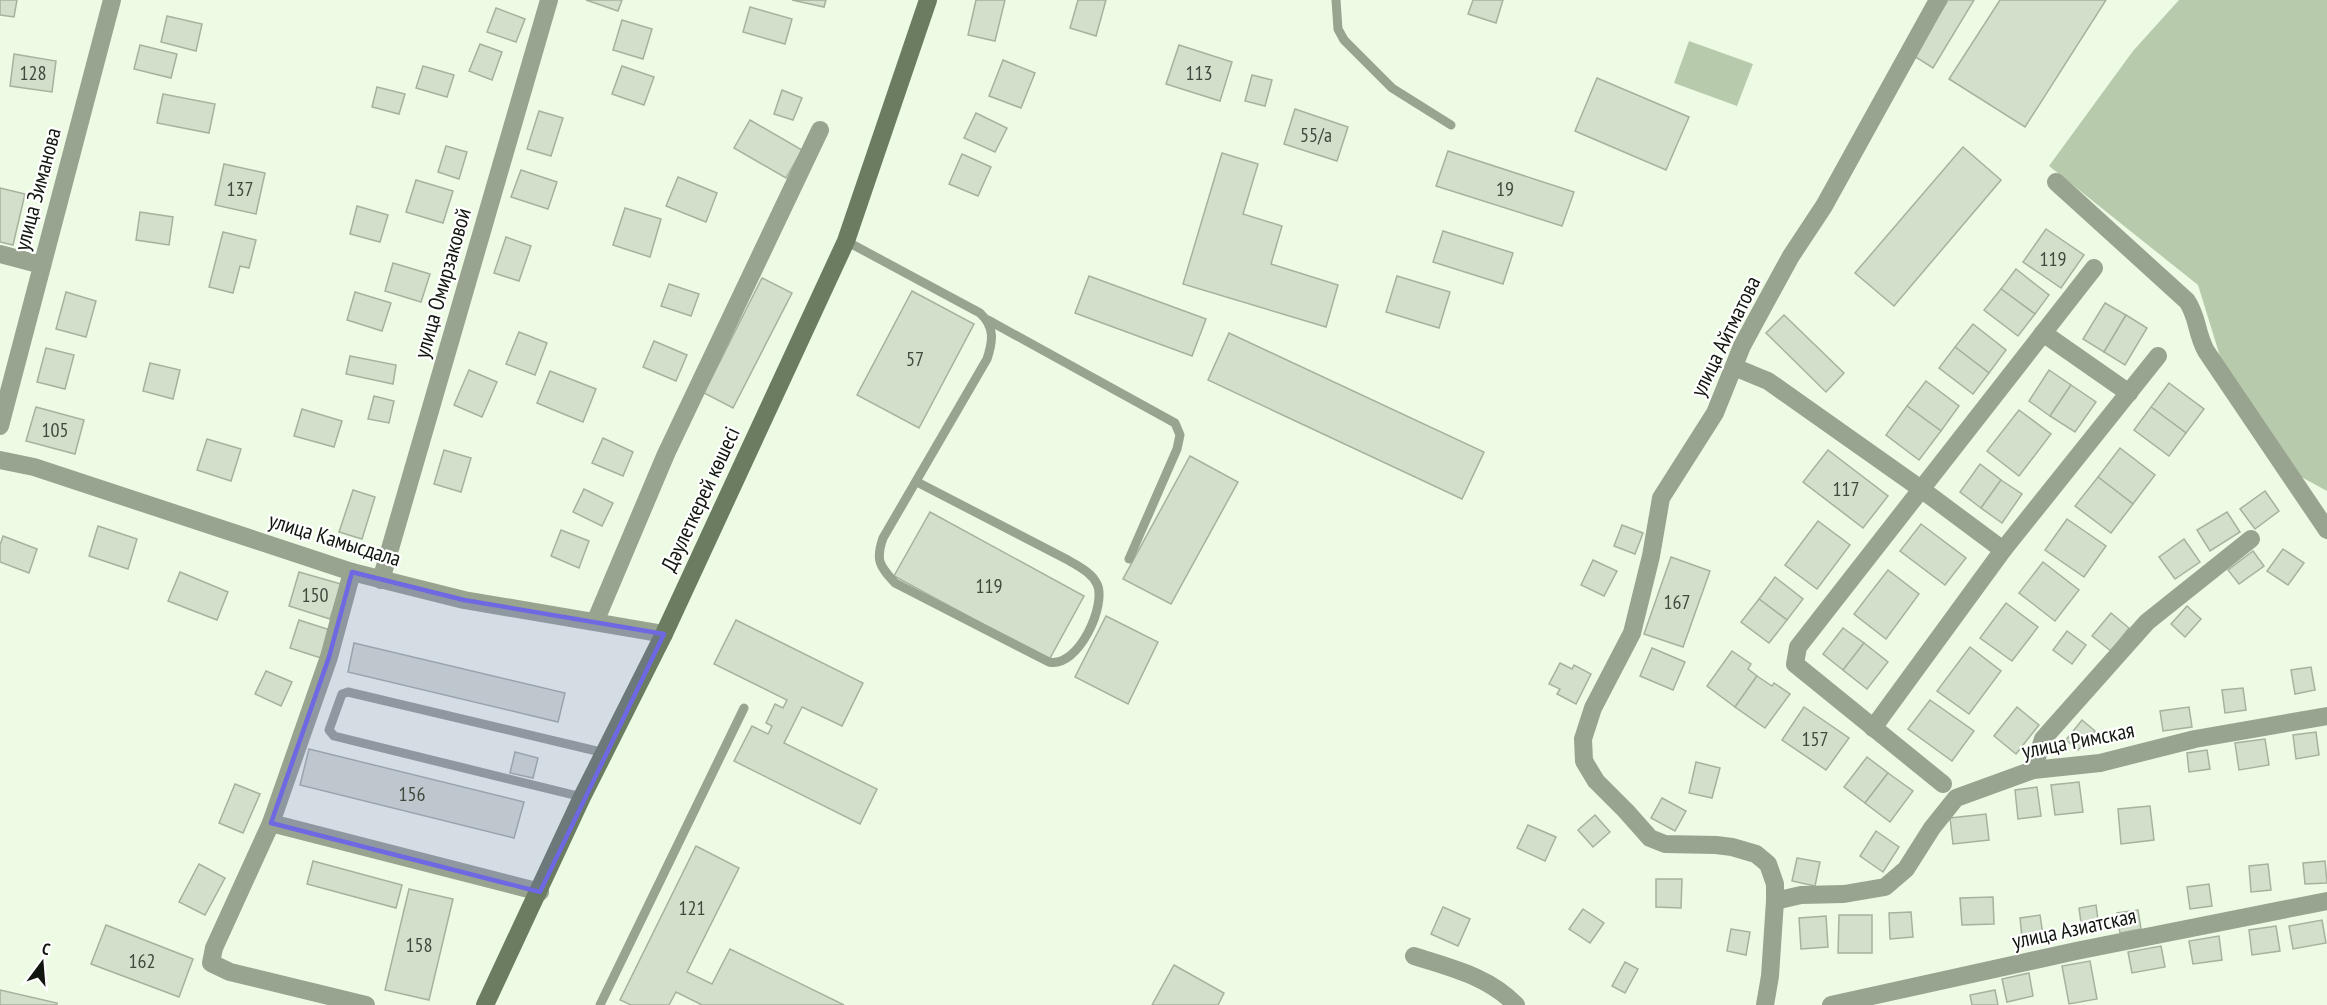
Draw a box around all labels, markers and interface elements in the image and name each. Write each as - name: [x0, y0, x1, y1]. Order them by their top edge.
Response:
- house number: 128: [20, 60, 47, 86]
- house number: 113: [1186, 60, 1213, 86]
- house number: 55/а: [1300, 122, 1332, 148]
- street label: улица Зиманова: [7, 125, 67, 253]
- house number: 137: [227, 176, 254, 202]
- house number: 19: [1496, 176, 1514, 202]
- street label: улица Омирзаковой: [407, 205, 477, 361]
- house number: 119: [2040, 246, 2067, 272]
- street label: улица Айтматова: [1684, 271, 1766, 401]
- house number: 57: [906, 346, 924, 372]
- house number: 105: [42, 417, 69, 443]
- street label: Дәулеткерей көшесі: [654, 422, 746, 576]
- house number: 117: [1833, 476, 1860, 502]
- street label: улица Камысдала: [266, 506, 404, 572]
- house number: 119: [976, 573, 1003, 599]
- house number: 150: [302, 582, 329, 608]
- house number: 167: [1664, 589, 1691, 615]
- street label: улица Римская: [2019, 715, 2137, 765]
- house number: 157: [1802, 726, 1829, 752]
- house number: 156: [399, 781, 426, 807]
- house number: 121: [679, 895, 706, 921]
- street label: улица Азиатская: [2009, 901, 2139, 955]
- house number: 158: [406, 932, 433, 958]
- north arrow: [12, 933, 72, 993]
- text: С: [40, 938, 53, 959]
- house number: 162: [129, 948, 156, 974]

